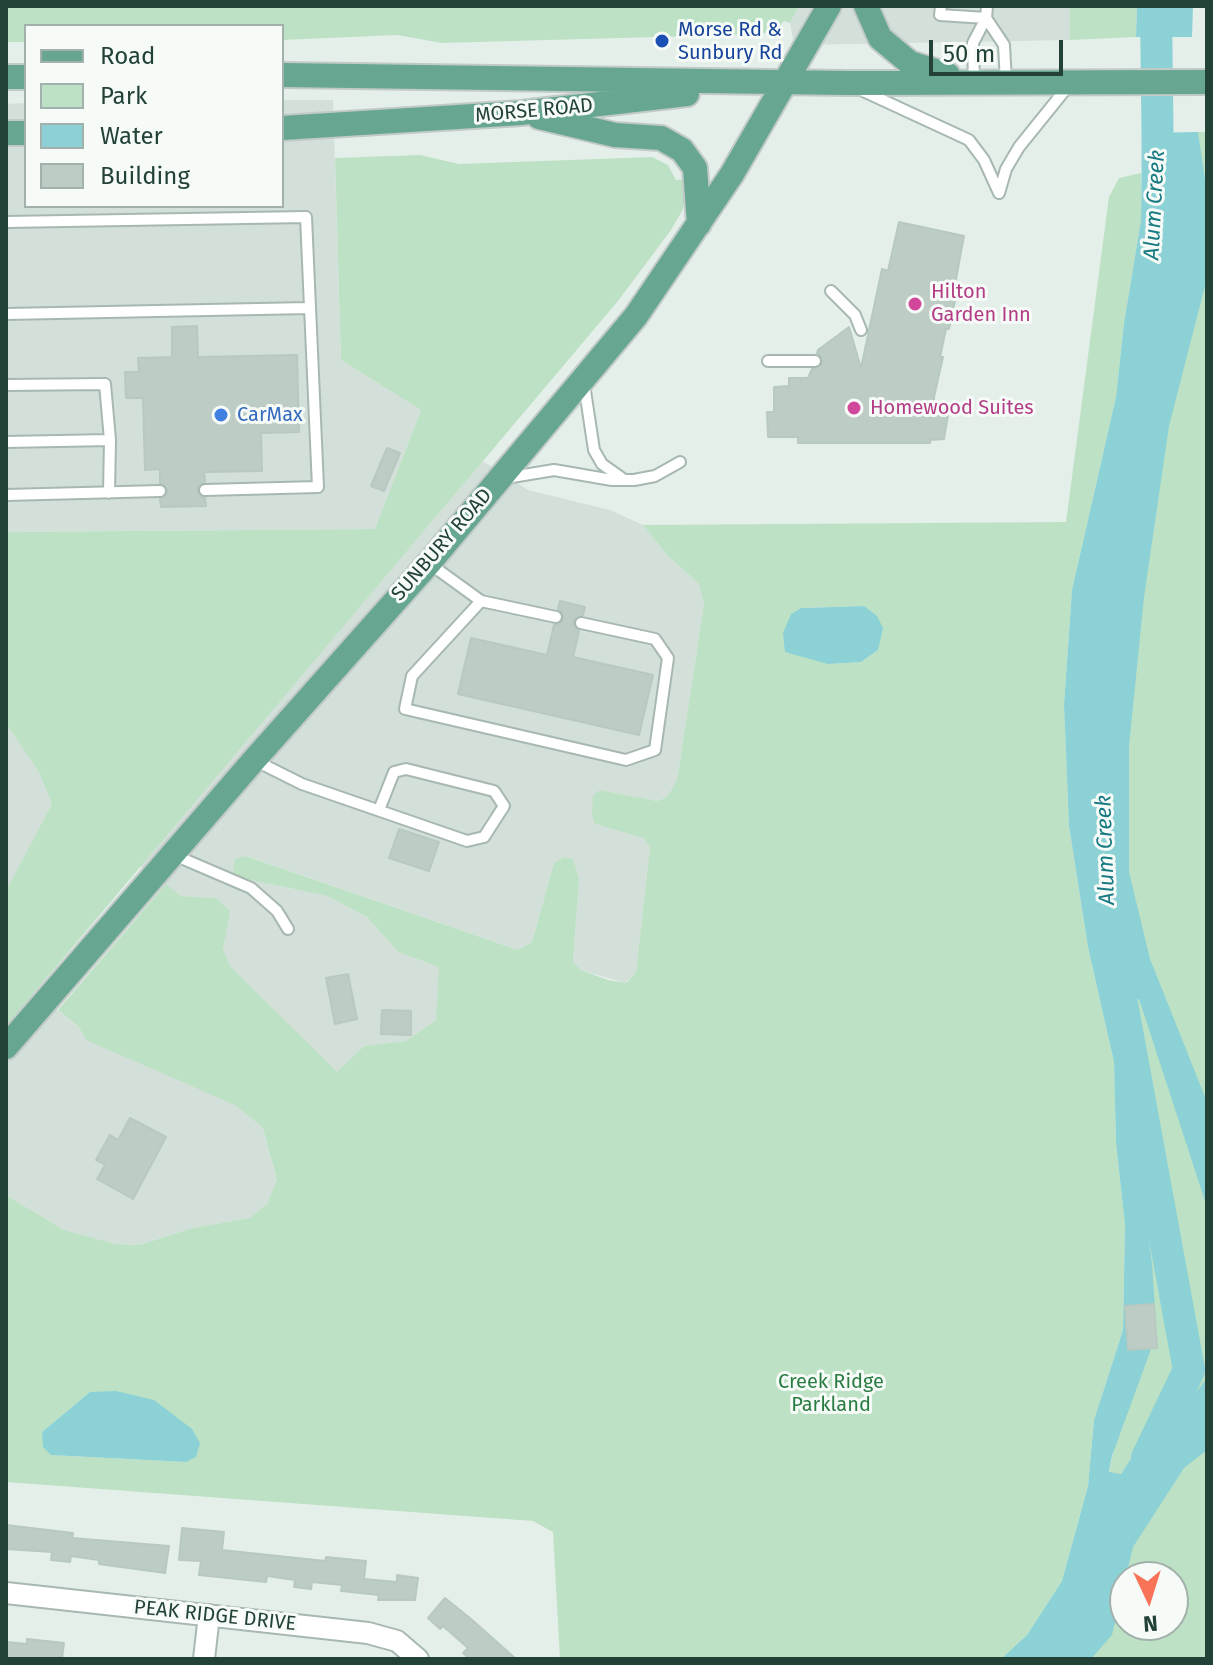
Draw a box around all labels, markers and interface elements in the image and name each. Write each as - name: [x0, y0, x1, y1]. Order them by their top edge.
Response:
- place label: Morse Rd & Sunbury Rd: [678, 18, 782, 65]
- legend: [24, 24, 284, 208]
- scale bar: [933, 24, 1067, 74]
- marker: Morse Rd & Sunbury Rd: [653, 32, 671, 50]
- text: 50 m: [943, 40, 995, 68]
- text: Road: [100, 42, 155, 70]
- text: Park: [100, 82, 147, 110]
- street label: MORSE ROAD: [474, 94, 594, 128]
- text: Water: [100, 122, 163, 150]
- water label: Alum Creek: [1139, 149, 1171, 261]
- text: Building: [100, 162, 190, 190]
- place label: Hilton Garden Inn: [931, 280, 1031, 327]
- marker: Hilton Garden Inn: [906, 295, 924, 313]
- place label: Homewood Suites: [870, 396, 1034, 420]
- marker: Homewood Suites: [845, 399, 863, 417]
- place label: CarMax: [237, 403, 303, 427]
- marker: CarMax: [212, 406, 230, 424]
- street label: SUNBURY ROAD: [387, 484, 497, 606]
- water label: Alum Creek: [1091, 795, 1121, 905]
- park label: Creek Ridge Parkland: [778, 1370, 884, 1417]
- north arrow: [1109, 1561, 1189, 1641]
- street label: PEAK RIDGE DRIVE: [133, 1596, 297, 1636]
- text: N: [1142, 1609, 1159, 1637]

